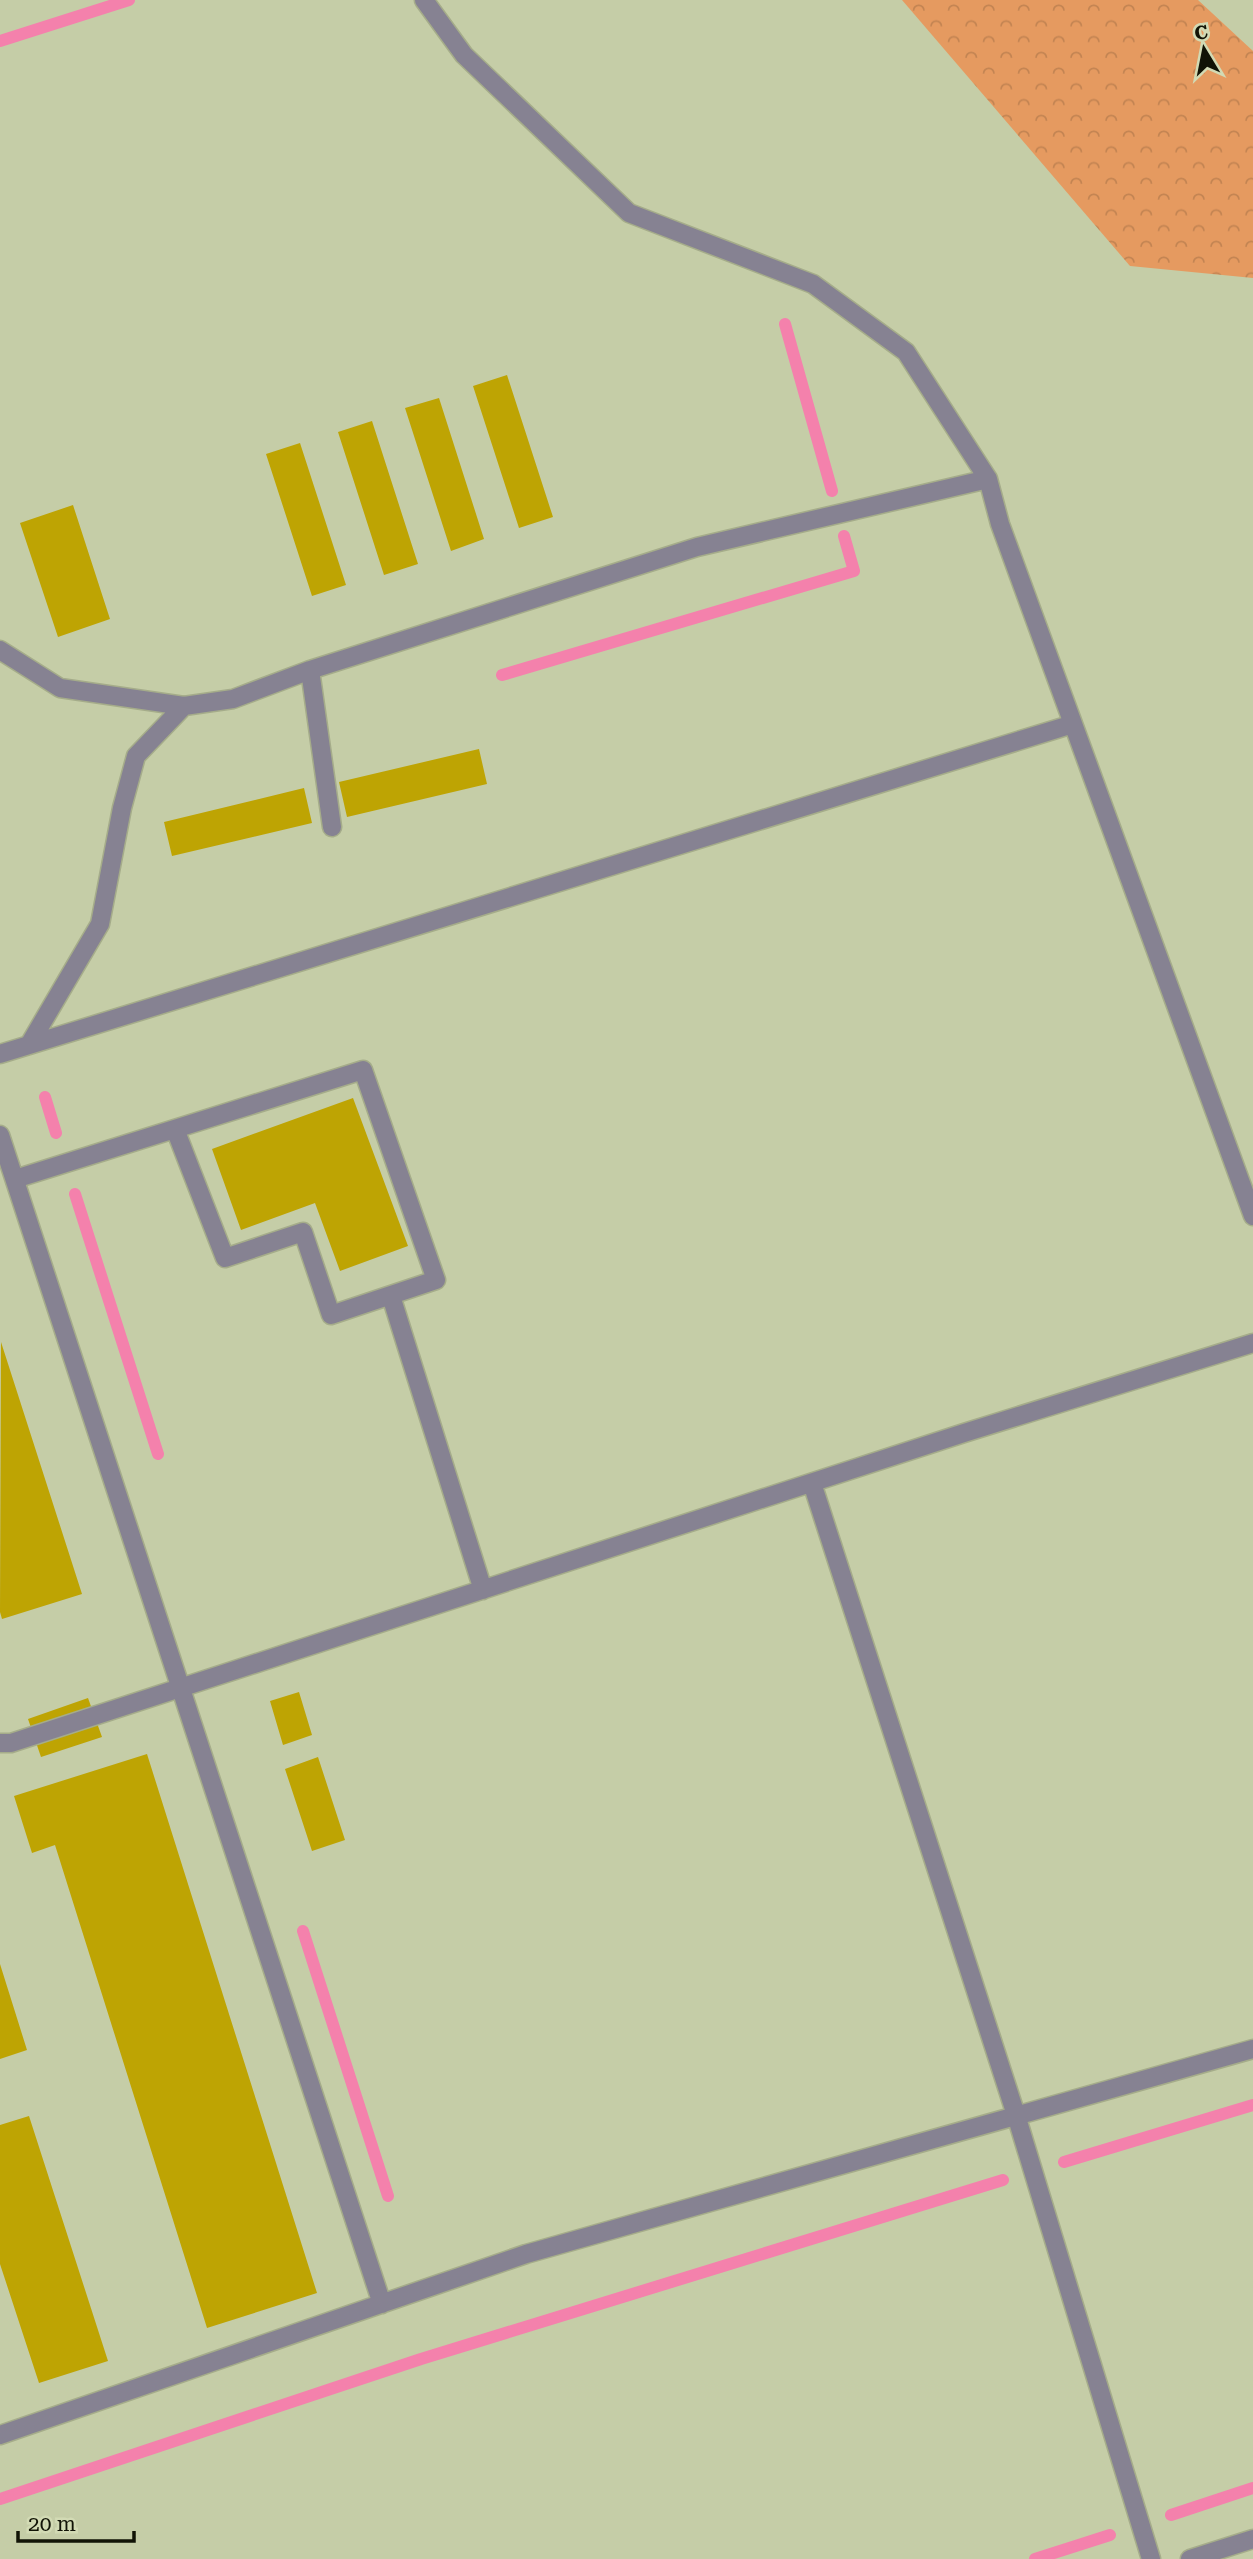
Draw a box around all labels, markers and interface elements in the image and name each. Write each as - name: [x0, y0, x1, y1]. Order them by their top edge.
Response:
- north arrow: [1169, 14, 1239, 84]
- text: С: [1193, 20, 1210, 45]
- scale bar: [18, 2500, 133, 2544]
- text: 20 m: [28, 2512, 76, 2536]

